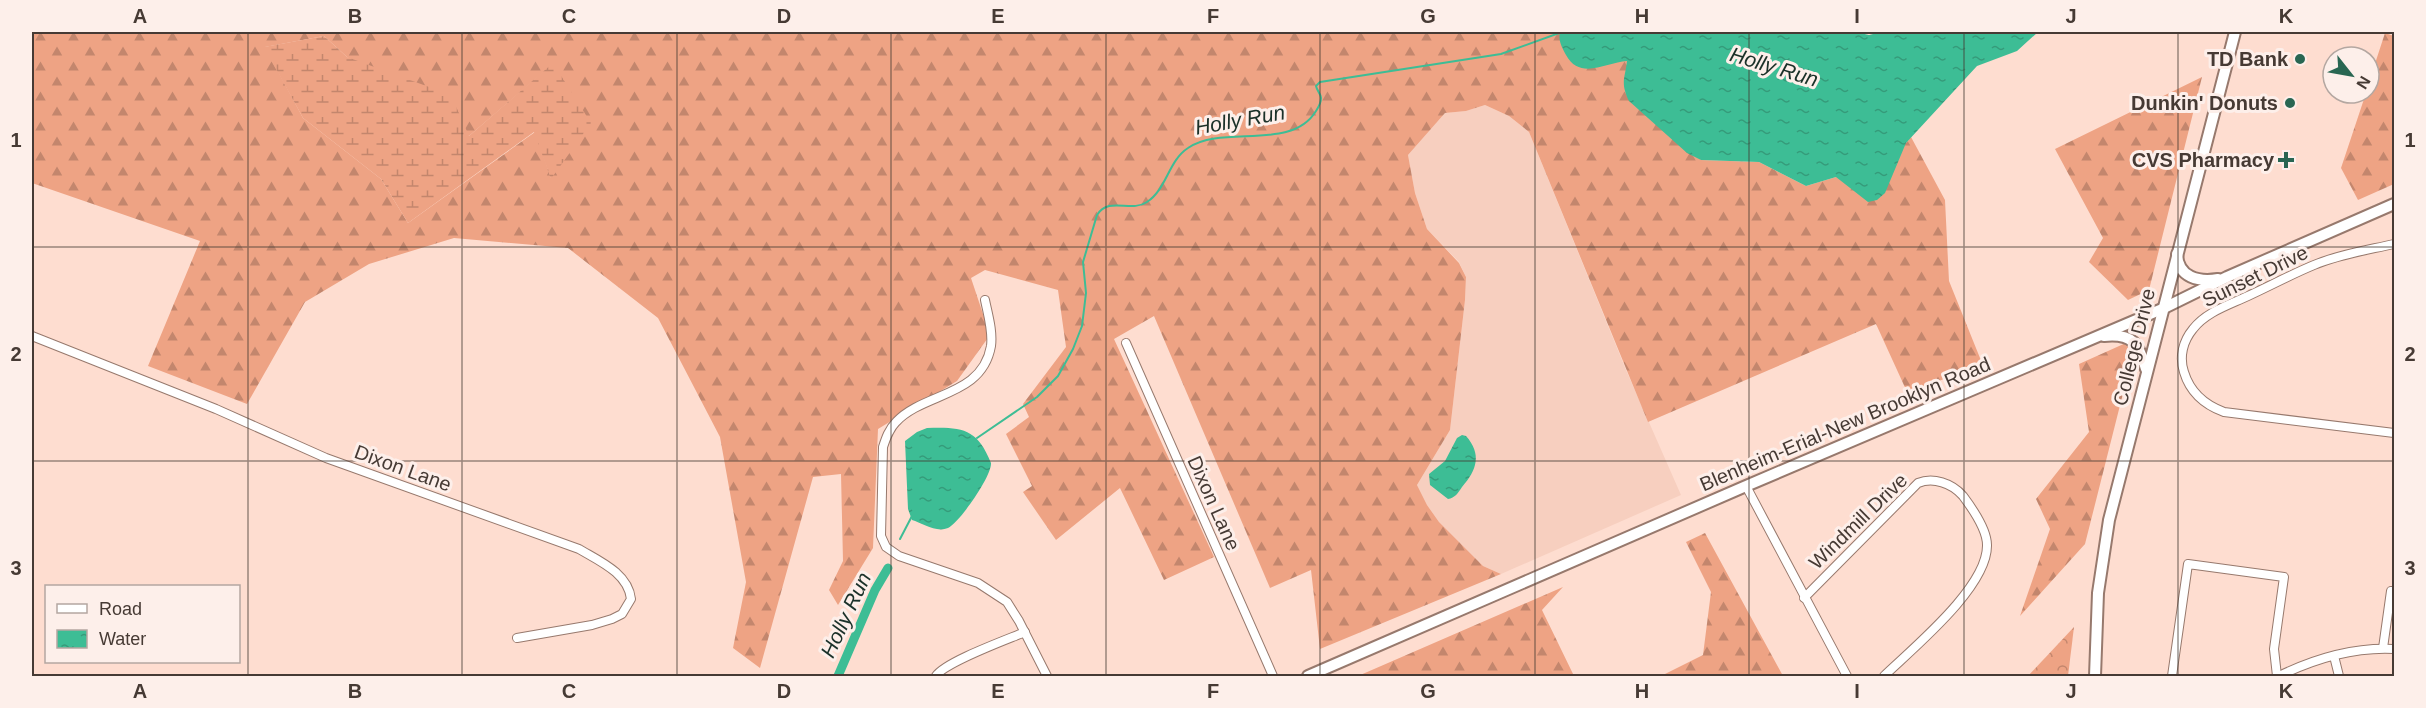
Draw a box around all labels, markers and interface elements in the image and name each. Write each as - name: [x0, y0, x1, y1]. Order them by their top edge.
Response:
- text: A: [133, 5, 147, 27]
- text: B: [348, 5, 362, 27]
- text: C: [562, 5, 576, 27]
- text: D: [777, 5, 791, 27]
- text: E: [991, 5, 1005, 27]
- text: F: [1207, 5, 1219, 27]
- text: G: [1420, 5, 1436, 27]
- text: H: [1635, 5, 1649, 27]
- text: I: [1854, 5, 1860, 27]
- text: J: [2065, 5, 2077, 27]
- text: K: [2279, 5, 2294, 27]
- water label: Holly Run: [1727, 42, 1821, 91]
- north arrow: [2321, 45, 2381, 105]
- place label: TD Bank: [2207, 48, 2289, 70]
- marker: TD Bank: [2293, 52, 2307, 66]
- text: N: [2353, 73, 2374, 92]
- place label: Dunkin' Donuts: [2131, 92, 2278, 114]
- marker: Dunkin' Donuts: [2283, 96, 2297, 110]
- water label: Holly Run: [1193, 100, 1287, 139]
- text: 1: [10, 129, 22, 151]
- text: 1: [2404, 129, 2416, 151]
- place label: CVS Pharmacy: [2132, 149, 2275, 171]
- marker: CVS Pharmacy: [2279, 153, 2293, 167]
- street label: Sunset Drive: [2199, 241, 2311, 311]
- street label: College Drive: [2109, 286, 2159, 408]
- text: 2: [10, 343, 22, 365]
- text: 2: [2404, 343, 2416, 365]
- street label: Blenheim-Erial-New Brooklyn Road: [1696, 353, 1994, 495]
- street label: Dixon Lane: [352, 440, 454, 496]
- street label: Dixon Lane: [1183, 452, 1245, 554]
- street label: Windmill Drive: [1804, 469, 1912, 573]
- text: 3: [10, 557, 22, 579]
- text: 3: [2404, 557, 2416, 579]
- water label: Holly Run: [816, 569, 875, 661]
- legend: [45, 585, 240, 663]
- text: Road: [99, 599, 142, 619]
- text: Water: [99, 629, 146, 649]
- text: A: [133, 680, 147, 702]
- text: B: [348, 680, 362, 702]
- text: C: [562, 680, 576, 702]
- text: D: [777, 680, 791, 702]
- text: E: [991, 680, 1005, 702]
- text: F: [1207, 680, 1219, 702]
- text: G: [1420, 680, 1436, 702]
- text: H: [1635, 680, 1649, 702]
- text: I: [1854, 680, 1860, 702]
- text: J: [2065, 680, 2077, 702]
- text: K: [2279, 680, 2294, 702]

